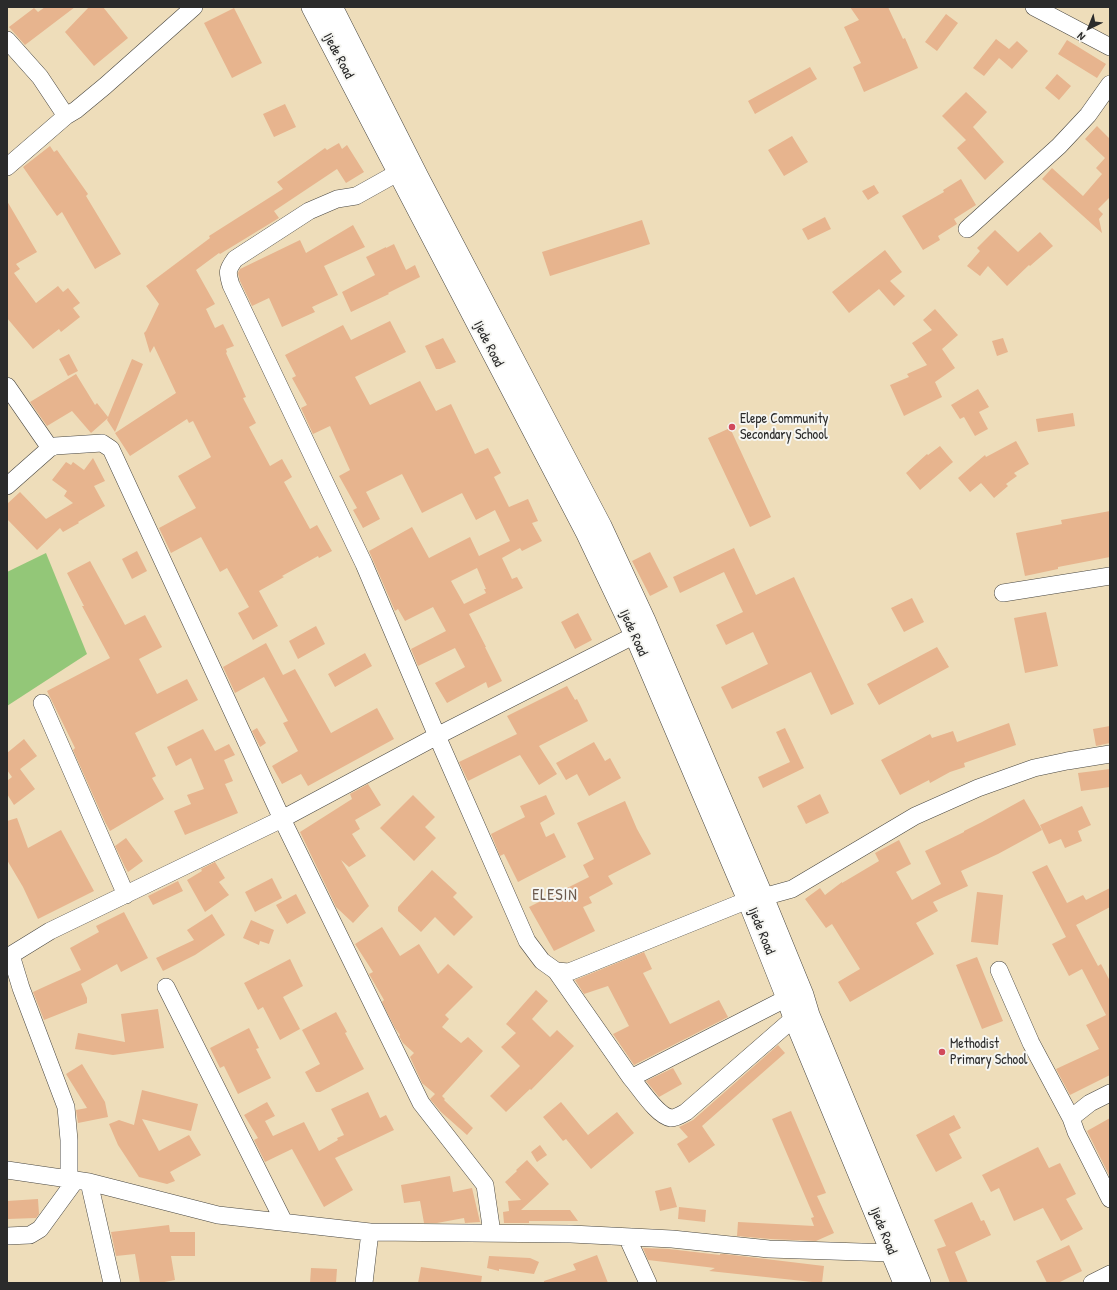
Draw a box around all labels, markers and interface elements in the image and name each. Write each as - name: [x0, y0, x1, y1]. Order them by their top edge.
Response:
- north arrow: [1069, 8, 1109, 48]
- street label: Ijede Road: [319, 30, 357, 82]
- text: N: [1074, 30, 1088, 44]
- street label: Ijede Road: [469, 318, 507, 370]
- place label: Elepe Community Secondary School: [740, 411, 828, 444]
- marker: Elepe Community Secondary School: [727, 422, 737, 432]
- street label: Ijede Road: [615, 607, 651, 659]
- district label: ELESIN: [532, 886, 578, 906]
- street label: Ijede Road: [744, 905, 778, 957]
- place label: Methodist Primary School: [950, 1036, 1028, 1068]
- marker: Methodist Primary School: [937, 1047, 947, 1057]
- street label: Ijede Road: [866, 1205, 900, 1257]

